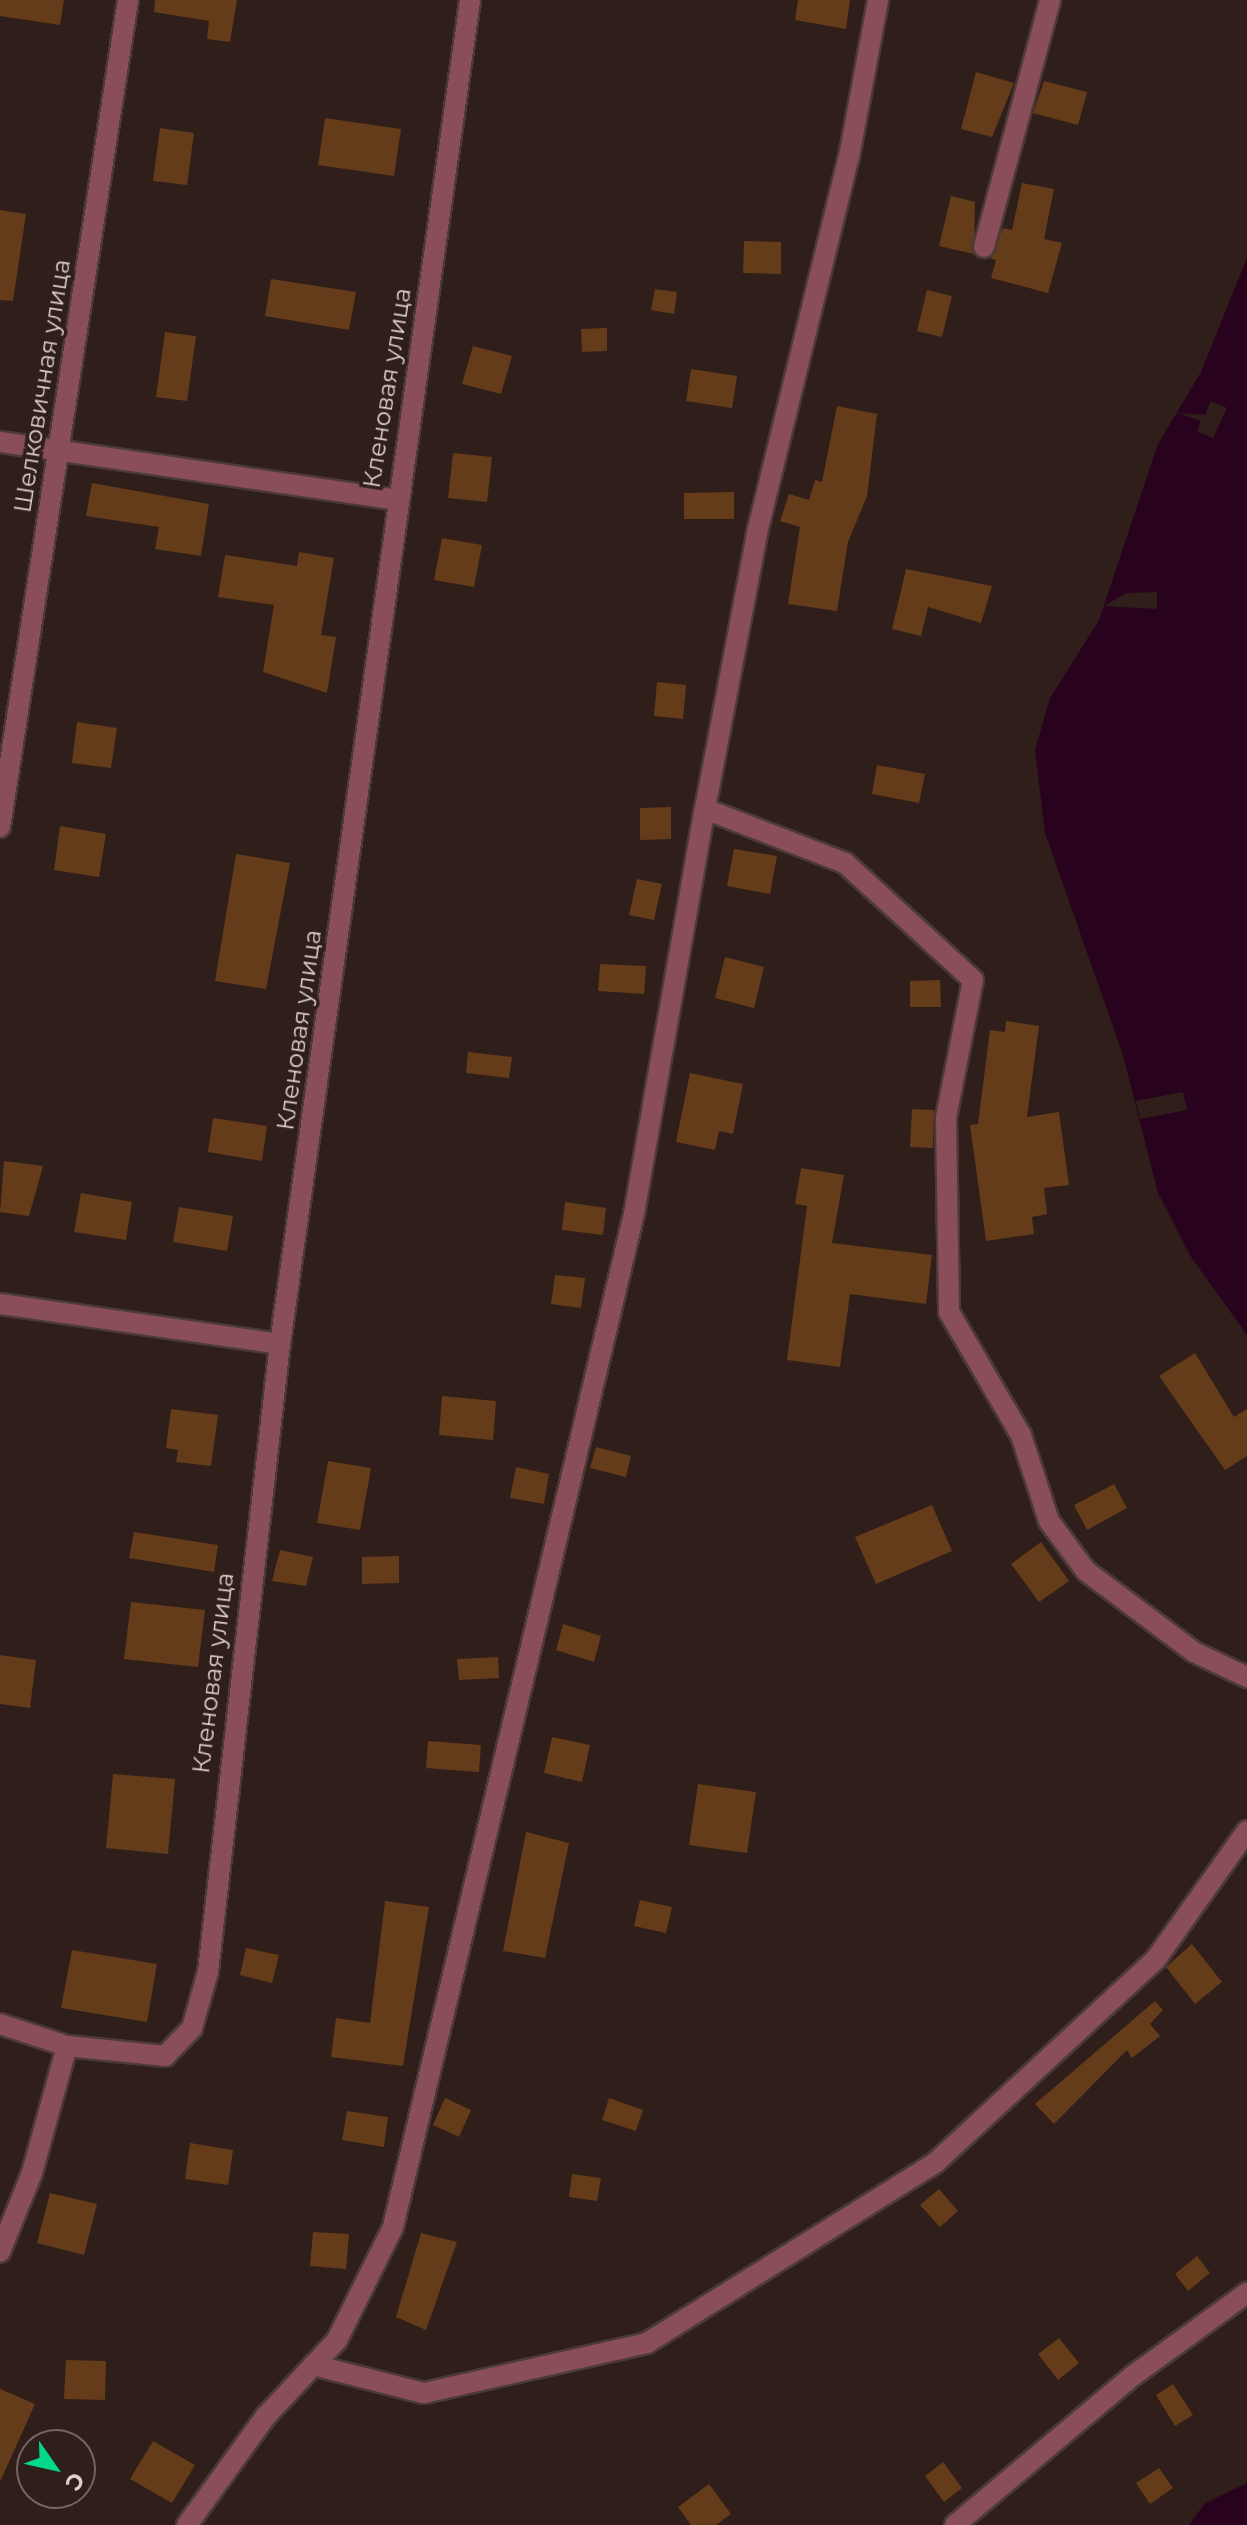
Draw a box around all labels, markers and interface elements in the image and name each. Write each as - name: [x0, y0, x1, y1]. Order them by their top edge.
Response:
- street label: Шелковичная улица: [8, 257, 76, 515]
- street label: Кленовая улица: [357, 286, 417, 490]
- street label: Кленовая улица: [271, 928, 327, 1132]
- street label: Кленовая улица: [186, 1571, 240, 1775]
- north arrow: [16, 2429, 96, 2509]
- text: С: [59, 2467, 90, 2496]

